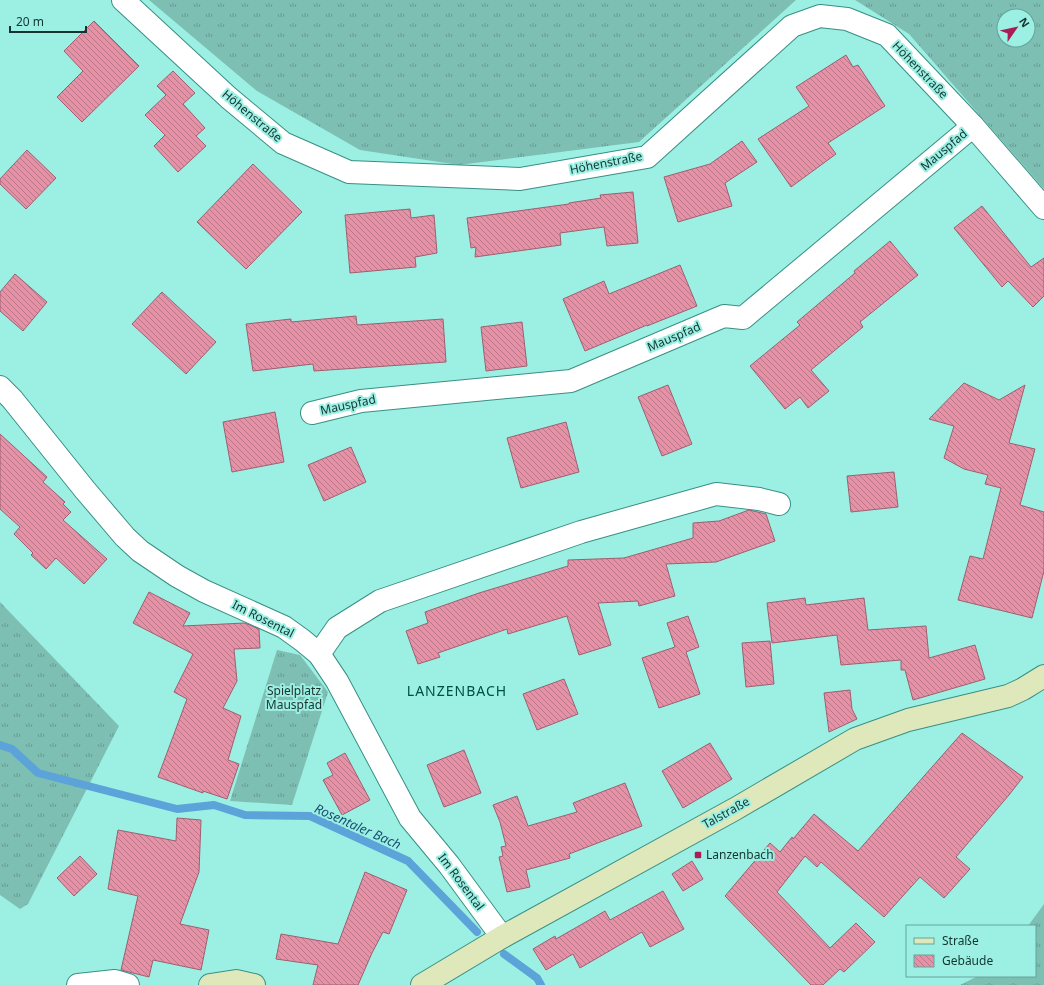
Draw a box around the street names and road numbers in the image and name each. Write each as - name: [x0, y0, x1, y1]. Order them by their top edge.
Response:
- street label: Höhenstraße: [889, 37, 952, 102]
- street label: Höhenstraße: [219, 85, 286, 146]
- street label: Mauspfad: [917, 125, 971, 174]
- street label: Höhenstraße: [568, 147, 644, 178]
- street label: Mauspfad: [645, 318, 703, 355]
- street label: Mauspfad: [319, 390, 377, 419]
- street label: Im Rosental: [229, 596, 297, 641]
- street label: Talstraße: [699, 793, 753, 832]
- street label: Im Rosental: [434, 850, 488, 914]

